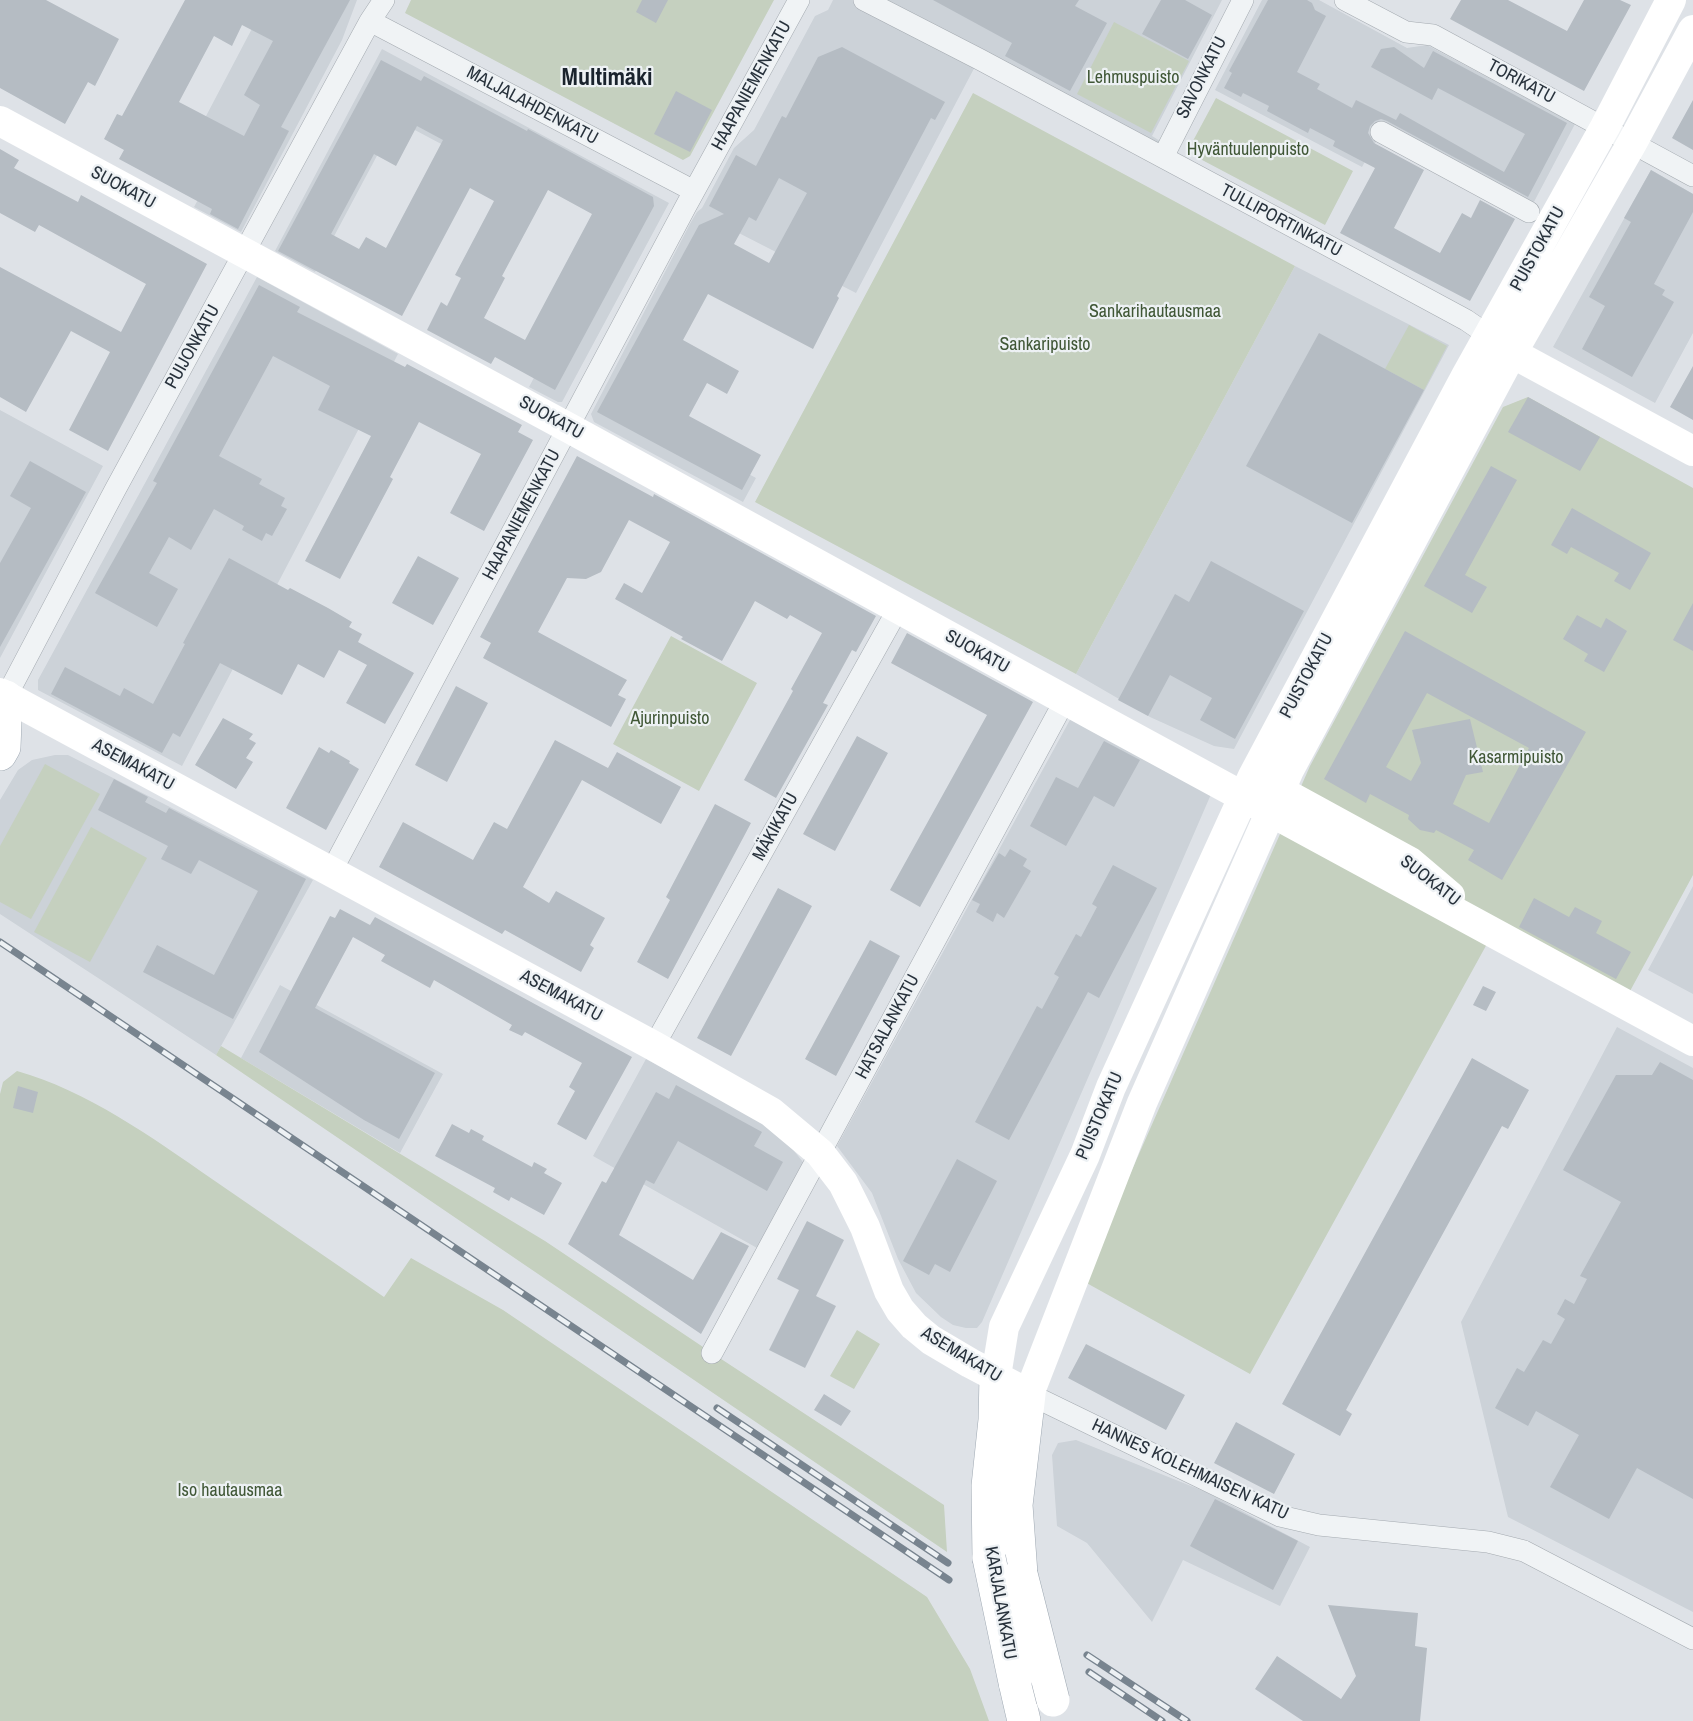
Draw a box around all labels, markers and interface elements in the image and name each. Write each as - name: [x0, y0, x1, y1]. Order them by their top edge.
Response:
- street label: HAAPANIEMENKATU: [707, 18, 797, 154]
- street label: SAVONKATU: [1172, 33, 1232, 123]
- street label: TORIKATU: [1484, 55, 1558, 109]
- street label: MALJALAHDENKATU: [463, 62, 601, 150]
- district label: Multimäki: [562, 65, 652, 93]
- park label: Lehmuspuisto: [1087, 67, 1179, 89]
- park label: Hyväntuulenpuisto: [1187, 139, 1309, 161]
- street label: SUOKATU: [87, 162, 159, 214]
- street label: TULLIPORTINKATU: [1217, 180, 1345, 262]
- street label: PUISTOKATU: [1506, 203, 1570, 295]
- street label: PUIJONKATU: [161, 301, 225, 393]
- park label: Sankarihautausmaa: [1089, 301, 1221, 323]
- park label: Sankaripuisto: [999, 334, 1091, 356]
- street label: SUOKATU: [515, 392, 587, 444]
- street label: HAAPANIEMENKATU: [479, 446, 565, 584]
- street label: SUOKATU: [941, 626, 1013, 678]
- street label: PUISTOKATU: [1276, 630, 1338, 722]
- park label: Ajurinpuisto: [631, 708, 709, 730]
- street label: ASEMAKATU: [88, 734, 178, 796]
- park label: Kasarmipuisto: [1468, 747, 1564, 769]
- street label: MÄKIKATU: [749, 789, 803, 865]
- street label: SUOKATU: [1396, 851, 1464, 911]
- street label: ASEMAKATU: [516, 965, 606, 1027]
- street label: HATSALANKATU: [851, 971, 925, 1083]
- street label: PUISTOKATU: [1072, 1069, 1128, 1163]
- street label: ASEMAKATU: [917, 1323, 1005, 1387]
- street label: HANNES KOLEHMAISEN KATU: [1088, 1415, 1292, 1525]
- park label: Iso hautausmaa: [177, 1480, 283, 1502]
- street label: KARJALANKATU: [979, 1545, 1021, 1661]

